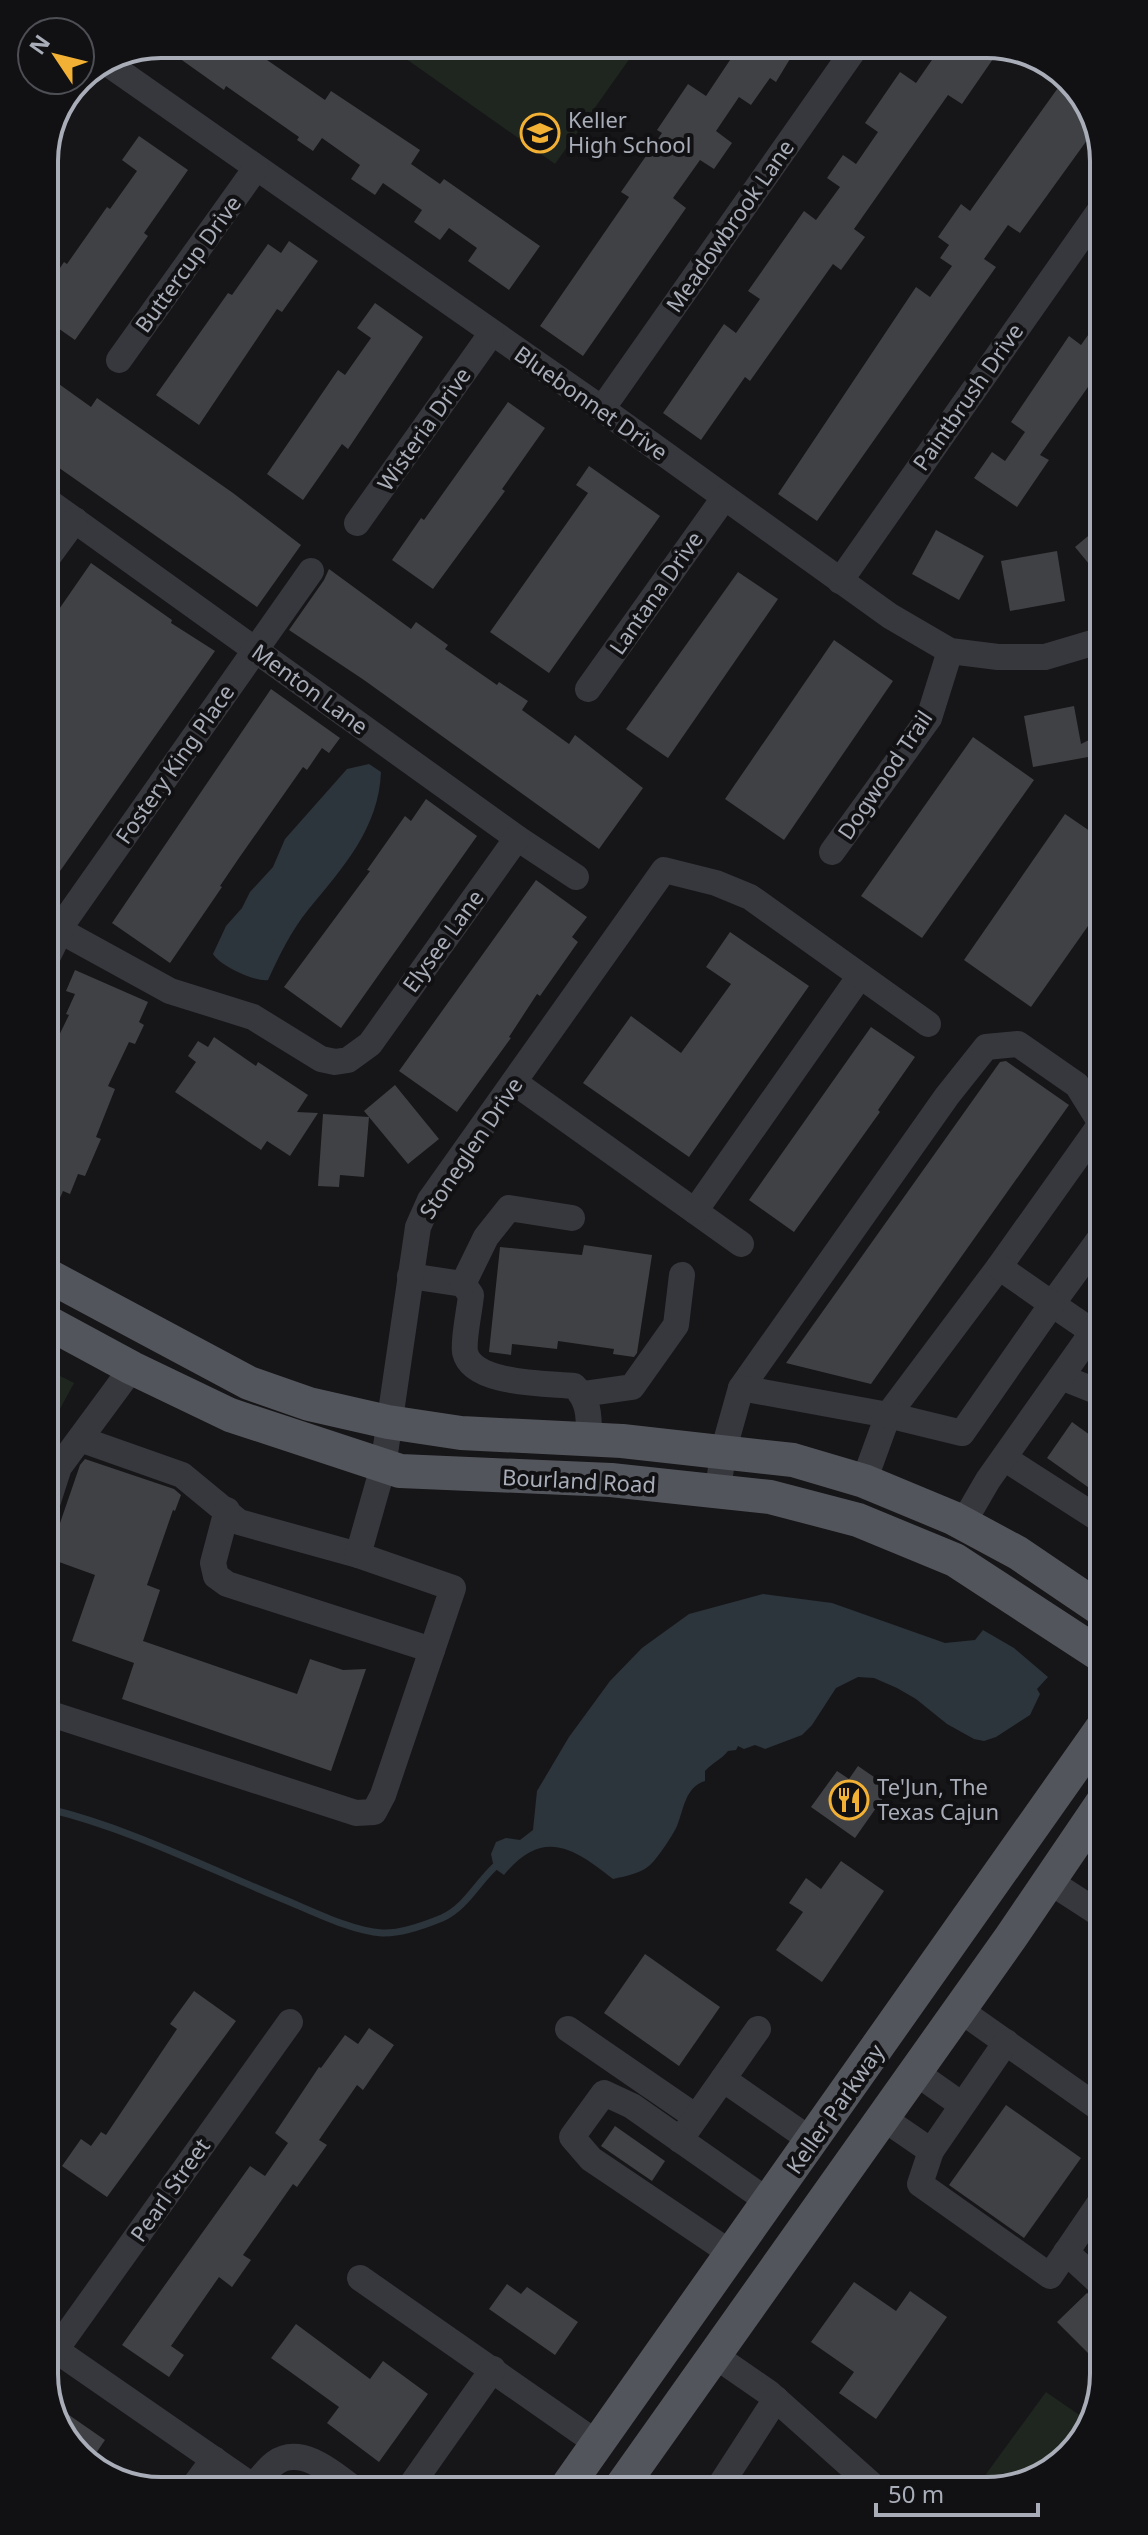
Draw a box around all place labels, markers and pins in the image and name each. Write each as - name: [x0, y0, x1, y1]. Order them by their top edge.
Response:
- place label: Keller High School: [568, 104, 691, 159]
- school or university icon: Keller High School: [519, 112, 561, 154]
- place label: Te'Jun, The Texas Cajun: [877, 1771, 999, 1826]
- restaurant icon: Te'Jun, The Texas Cajun: [828, 1779, 870, 1821]

